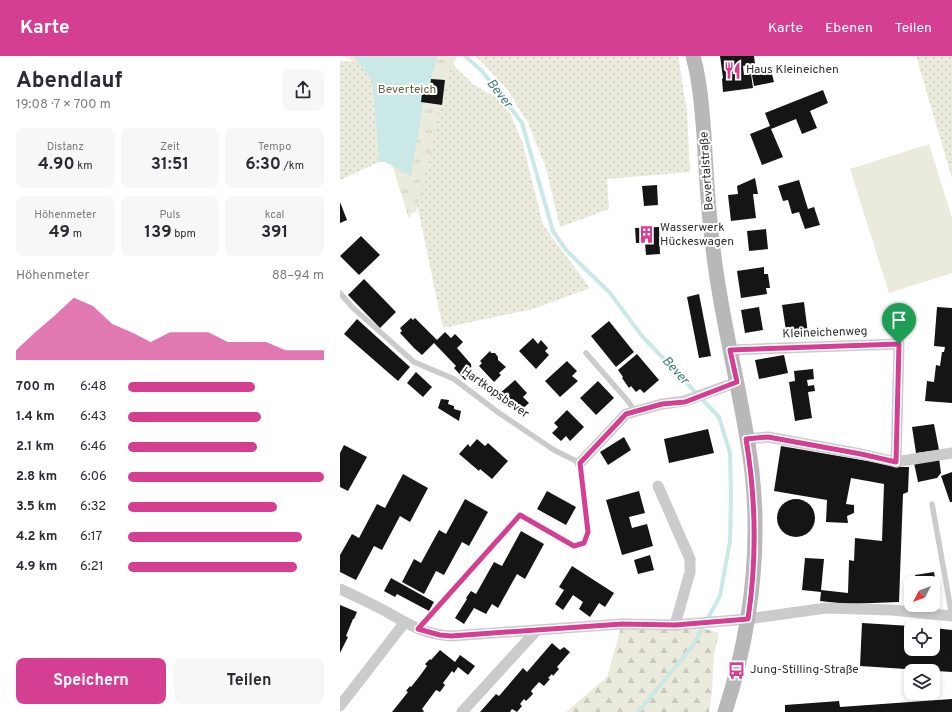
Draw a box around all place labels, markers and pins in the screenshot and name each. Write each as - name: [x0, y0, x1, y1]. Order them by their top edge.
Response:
- restaurant icon: Haus Kleineichen: [723, 60, 743, 80]
- place label: Haus Kleineichen: [746, 62, 839, 78]
- place label: Wasserwerk Hückeswagen: [660, 220, 734, 250]
- building icon: Wasserwerk Hückeswagen: [637, 225, 657, 245]
- pin: [882, 303, 916, 344]
- bus stop icon: Jung-Stilling-Straße: [727, 660, 747, 680]
- place label: Jung-Stilling-Straße: [750, 662, 859, 678]

